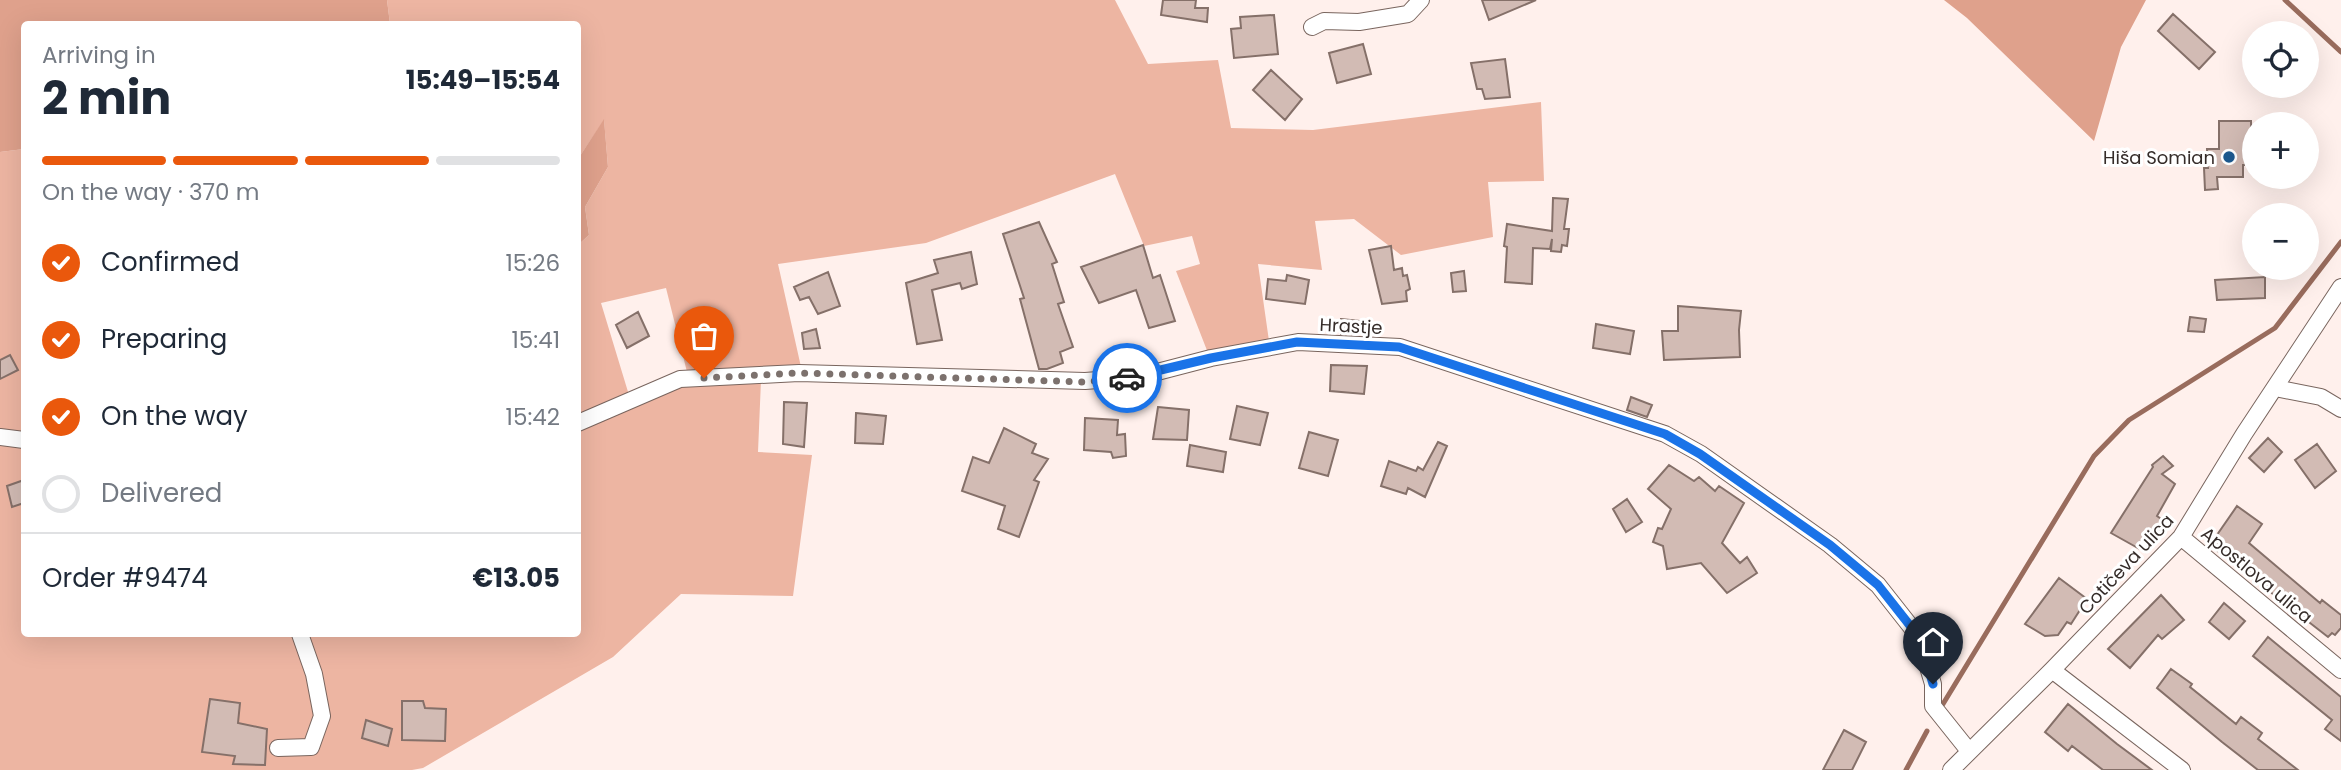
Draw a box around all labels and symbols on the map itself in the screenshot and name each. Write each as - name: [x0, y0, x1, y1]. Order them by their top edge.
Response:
- place label: Hiša Somian: [2103, 145, 2215, 170]
- marker: Hiša Somian: [2221, 149, 2237, 165]
- pin: [674, 306, 734, 378]
- street label: Hrastje: [1319, 312, 1383, 340]
- courier: [1092, 343, 1162, 413]
- street label: Cotičeva ulica: [2073, 508, 2179, 620]
- street label: Apostlova ulica: [2196, 521, 2318, 629]
- pin: [1903, 612, 1963, 684]

